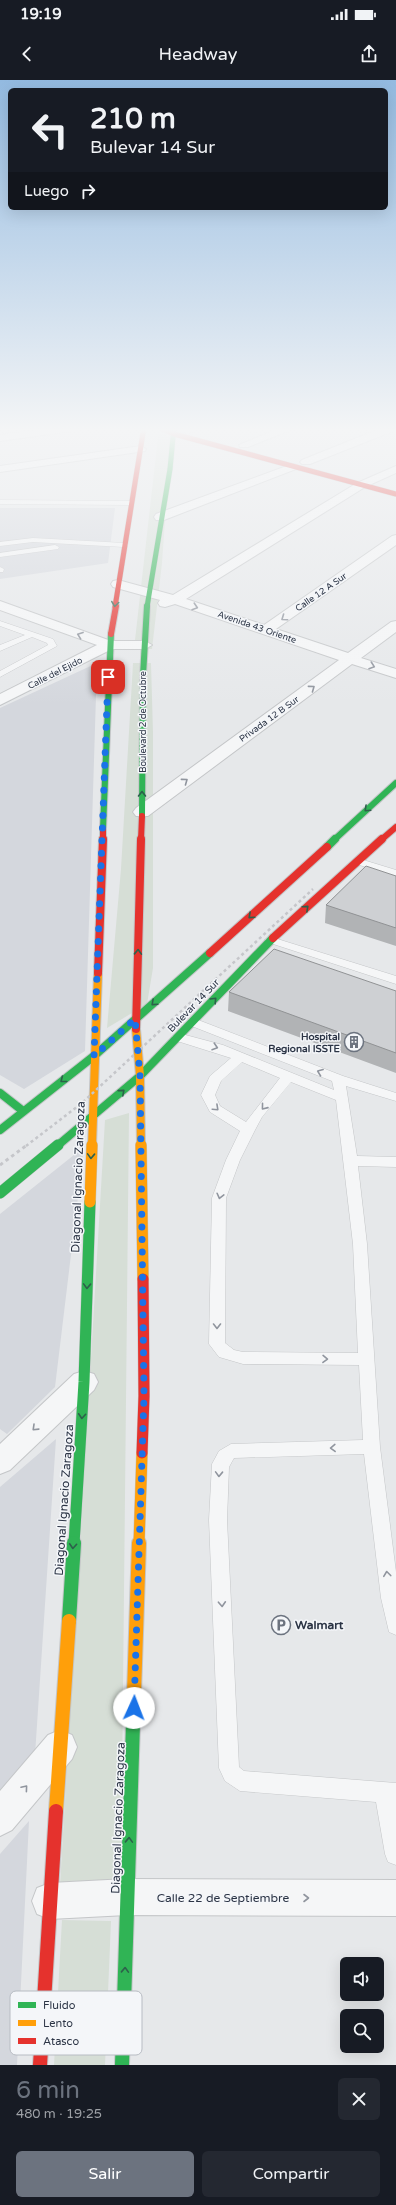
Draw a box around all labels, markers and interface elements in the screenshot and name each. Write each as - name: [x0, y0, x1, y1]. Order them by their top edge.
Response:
- text: 19:19: [20, 5, 62, 23]
- icon: back: [16, 43, 38, 65]
- text: Headway: [159, 43, 237, 65]
- icon: share: [358, 43, 380, 65]
- text: 210 m: [90, 102, 176, 136]
- icon: left: [24, 104, 76, 156]
- text: Bulevar 14 Sur: [90, 136, 215, 158]
- icon: right: [77, 180, 99, 202]
- text: Luego: [24, 182, 69, 200]
- street label: Calle 12 A Sur: [293, 570, 350, 614]
- one-way arrow: [111, 601, 120, 607]
- one-way arrow: [192, 602, 199, 610]
- street label: Avenida 43 Oriente: [216, 609, 298, 646]
- one-way arrow: [281, 613, 288, 621]
- one-way arrow: [76, 631, 83, 639]
- street label: Calle del Ejido: [26, 655, 85, 692]
- pin: [91, 660, 125, 694]
- one-way arrow: [368, 661, 375, 670]
- icon: arrive: [97, 666, 119, 688]
- street label: Boulevard 2 de Octubre: [138, 671, 149, 773]
- one-way arrow: [308, 685, 315, 692]
- street label: Privada 12 B Sur: [237, 694, 302, 745]
- one-way arrow: [181, 778, 188, 786]
- one-way arrow: [138, 791, 146, 797]
- one-way arrow: [364, 804, 372, 812]
- one-way arrow: [301, 906, 309, 913]
- one-way arrow: [248, 911, 256, 919]
- one-way arrow: [133, 949, 142, 955]
- street label: Bulevar 14 Sur: [165, 976, 222, 1035]
- one-way arrow: [209, 997, 217, 1005]
- one-way arrow: [151, 998, 159, 1005]
- place label: Hospital Regional ISSTE: [268, 1031, 341, 1055]
- building icon: Hospital Regional ISSTE: [343, 1031, 365, 1053]
- one-way arrow: [211, 1042, 218, 1051]
- one-way arrow: [317, 1068, 324, 1076]
- one-way arrow: [61, 1076, 68, 1083]
- one-way arrow: [117, 1089, 125, 1096]
- street label: Diagonal Ignacio Zaragoza: [68, 1101, 88, 1253]
- one-way arrow: [261, 1102, 268, 1109]
- one-way arrow: [211, 1104, 219, 1111]
- one-way arrow: [87, 1153, 95, 1159]
- one-way arrow: [217, 1193, 225, 1200]
- one-way arrow: [83, 1283, 91, 1289]
- one-way arrow: [213, 1323, 221, 1329]
- one-way arrow: [322, 1355, 328, 1363]
- one-way arrow: [77, 1413, 86, 1419]
- one-way arrow: [32, 1423, 40, 1431]
- street label: Diagonal Ignacio Zaragoza: [52, 1424, 76, 1576]
- one-way arrow: [330, 1444, 336, 1452]
- one-way arrow: [215, 1471, 224, 1477]
- one-way arrow: [69, 1543, 78, 1549]
- one-way arrow: [383, 1571, 392, 1577]
- one-way arrow: [218, 1601, 226, 1607]
- parking icon: Walmart: [270, 1614, 292, 1636]
- place label: Walmart: [295, 1618, 344, 1632]
- position arrow: [113, 1687, 155, 1729]
- street label: Diagonal Ignacio Zaragoza: [108, 1742, 128, 1894]
- one-way arrow: [21, 1786, 28, 1793]
- one-way arrow: [125, 1837, 134, 1843]
- street label: Calle 22 de Septiembre: [157, 1891, 289, 1905]
- one-way arrow: [303, 1894, 309, 1902]
- map controls: [340, 1957, 384, 2053]
- button: sound: [340, 1957, 384, 2001]
- one-way arrow: [121, 1967, 129, 1973]
- legend: [10, 1991, 142, 2055]
- text: Fluido: [43, 1999, 76, 2012]
- button: search: [340, 2009, 384, 2053]
- text: Lento: [43, 2017, 73, 2030]
- text: Atasco: [43, 2035, 79, 2048]
- text: 6 min: [16, 2076, 80, 2105]
- button: close: [338, 2078, 380, 2120]
- text: 480 m · 19:25: [16, 2106, 102, 2122]
- button: Salir: [16, 2151, 194, 2197]
- button: Compartir: [202, 2151, 380, 2197]

